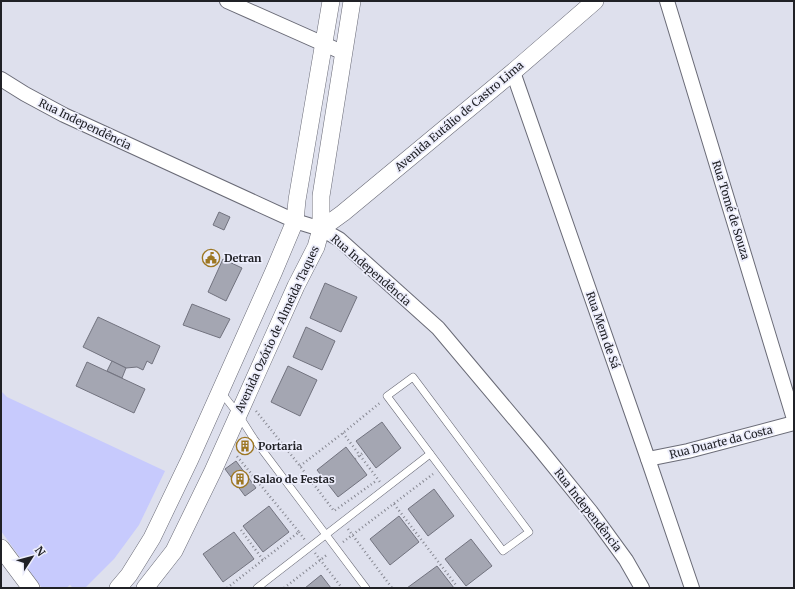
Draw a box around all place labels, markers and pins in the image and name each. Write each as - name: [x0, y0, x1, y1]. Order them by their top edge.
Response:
- public building icon: Detran: [201, 248, 221, 268]
- place label: Detran: [224, 251, 262, 265]
- building icon: Portaria: [235, 436, 255, 456]
- place label: Portaria: [258, 439, 302, 453]
- building icon: Salao de Festas: [230, 469, 250, 489]
- place label: Salao de Festas: [253, 472, 335, 486]

